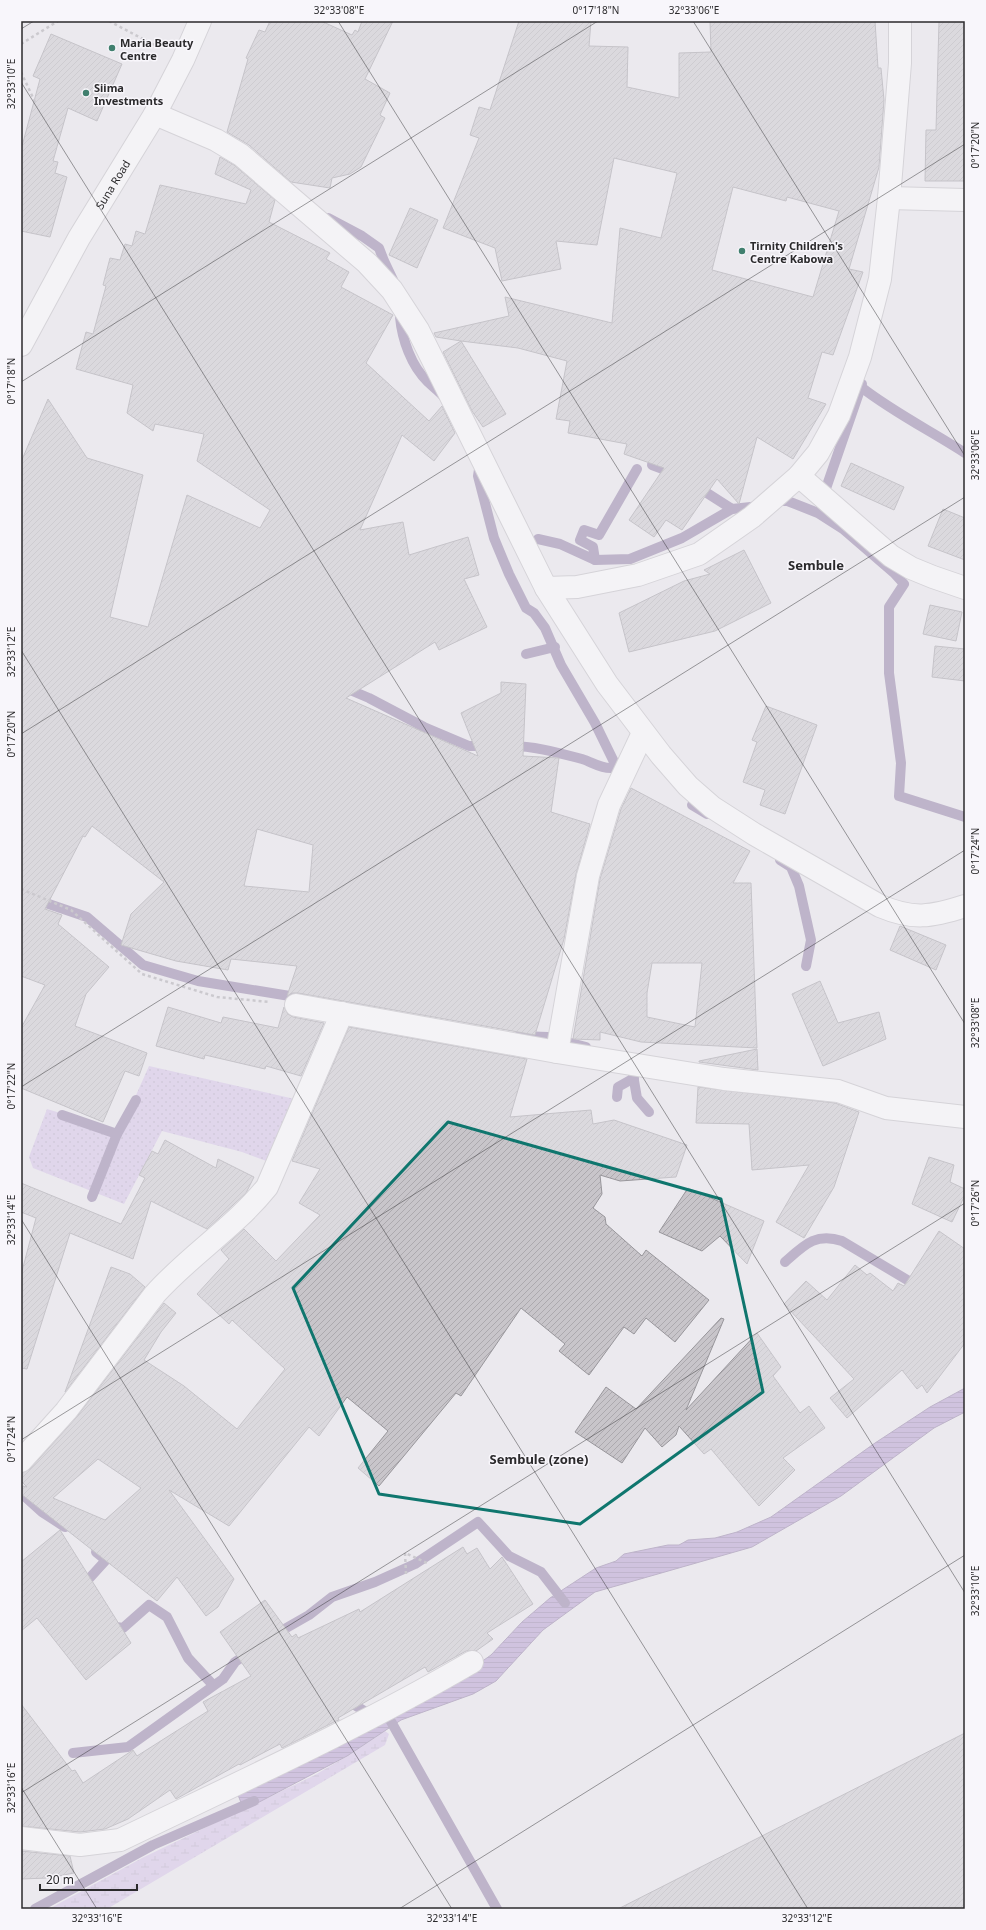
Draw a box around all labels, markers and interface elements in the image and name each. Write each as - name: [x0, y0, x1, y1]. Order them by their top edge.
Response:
- text: 32°33'08"E: [314, 3, 364, 17]
- text: 0°17'18"N: [573, 3, 619, 17]
- text: 32°33'06"E: [669, 3, 719, 17]
- place label: Maria Beauty Centre: [120, 35, 194, 63]
- marker: Maria Beauty Centre: [107, 43, 117, 53]
- text: 32°33'10"E: [4, 59, 18, 109]
- place label: Siima Investments: [94, 80, 164, 108]
- marker: Siima Investments: [81, 88, 91, 98]
- text: 0°17'20"N: [968, 122, 982, 168]
- street label: Suna Road: [91, 157, 133, 211]
- place label: Tirnity Children's Centre Kabowa: [750, 238, 844, 266]
- marker: Tirnity Children's Centre Kabowa: [737, 246, 747, 256]
- text: 0°17'18"N: [4, 358, 18, 404]
- text: 32°33'06"E: [968, 430, 982, 480]
- district label: Sembule: [788, 556, 844, 574]
- text: 32°33'12"E: [4, 627, 18, 677]
- text: 0°17'20"N: [4, 711, 18, 757]
- text: 0°17'24"N: [968, 828, 982, 874]
- text: 32°33'08"E: [968, 998, 982, 1048]
- text: 0°17'22"N: [4, 1063, 18, 1109]
- text: 0°17'26"N: [968, 1180, 982, 1226]
- text: 32°33'14"E: [4, 1195, 18, 1245]
- text: 0°17'24"N: [4, 1416, 18, 1462]
- district label: Sembule (zone): [490, 1450, 588, 1468]
- text: 32°33'10"E: [968, 1566, 982, 1616]
- text: 32°33'16"E: [4, 1763, 18, 1813]
- scale bar: [40, 1866, 137, 1892]
- text: 20 m: [46, 1871, 74, 1888]
- text: 32°33'16"E: [72, 1911, 122, 1925]
- text: 32°33'14"E: [427, 1911, 477, 1925]
- text: 32°33'12"E: [782, 1911, 832, 1925]

